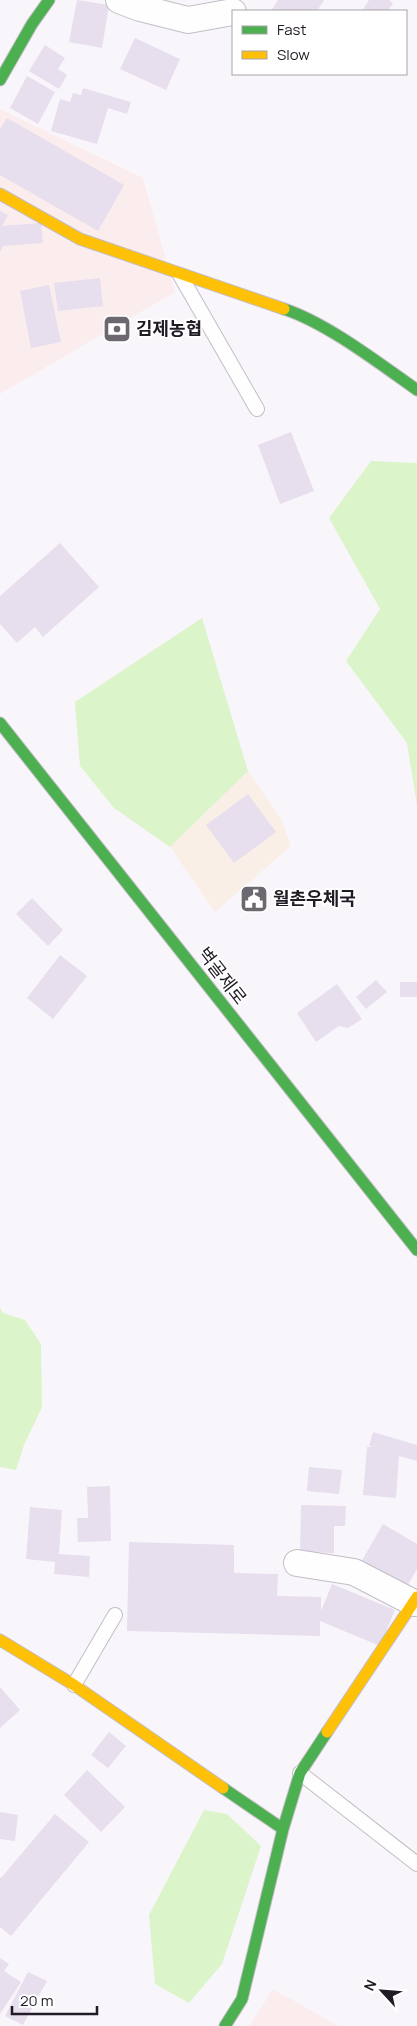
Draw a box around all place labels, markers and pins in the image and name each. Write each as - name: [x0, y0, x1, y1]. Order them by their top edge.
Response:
- bank icon: 김제농협: [102, 314, 132, 344]
- place label: 김제농협: [136, 316, 202, 340]
- public building icon: 월촌우체국: [239, 884, 269, 914]
- place label: 월촌우체국: [273, 886, 356, 910]

